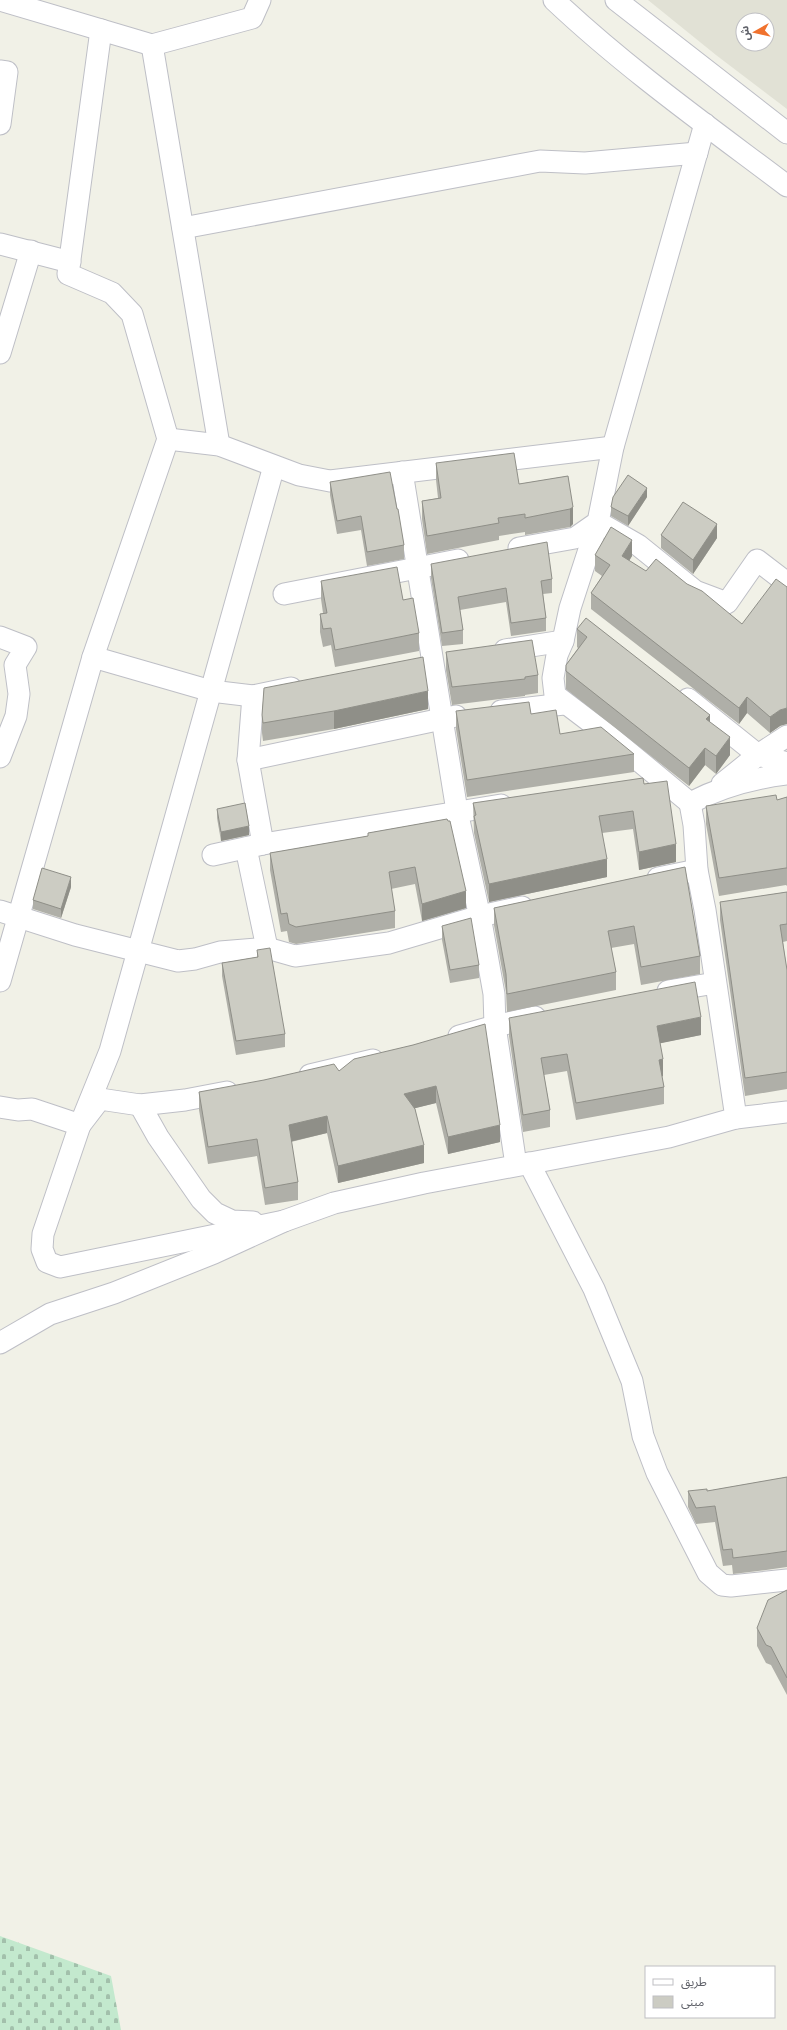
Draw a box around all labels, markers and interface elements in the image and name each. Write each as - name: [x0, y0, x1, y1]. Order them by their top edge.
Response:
- north arrow: [735, 12, 775, 52]
- text: ش: [737, 25, 753, 42]
- legend: [645, 1966, 775, 2018]
- text: طريق: [681, 1974, 707, 1990]
- text: مبنى: [681, 1994, 704, 2010]

